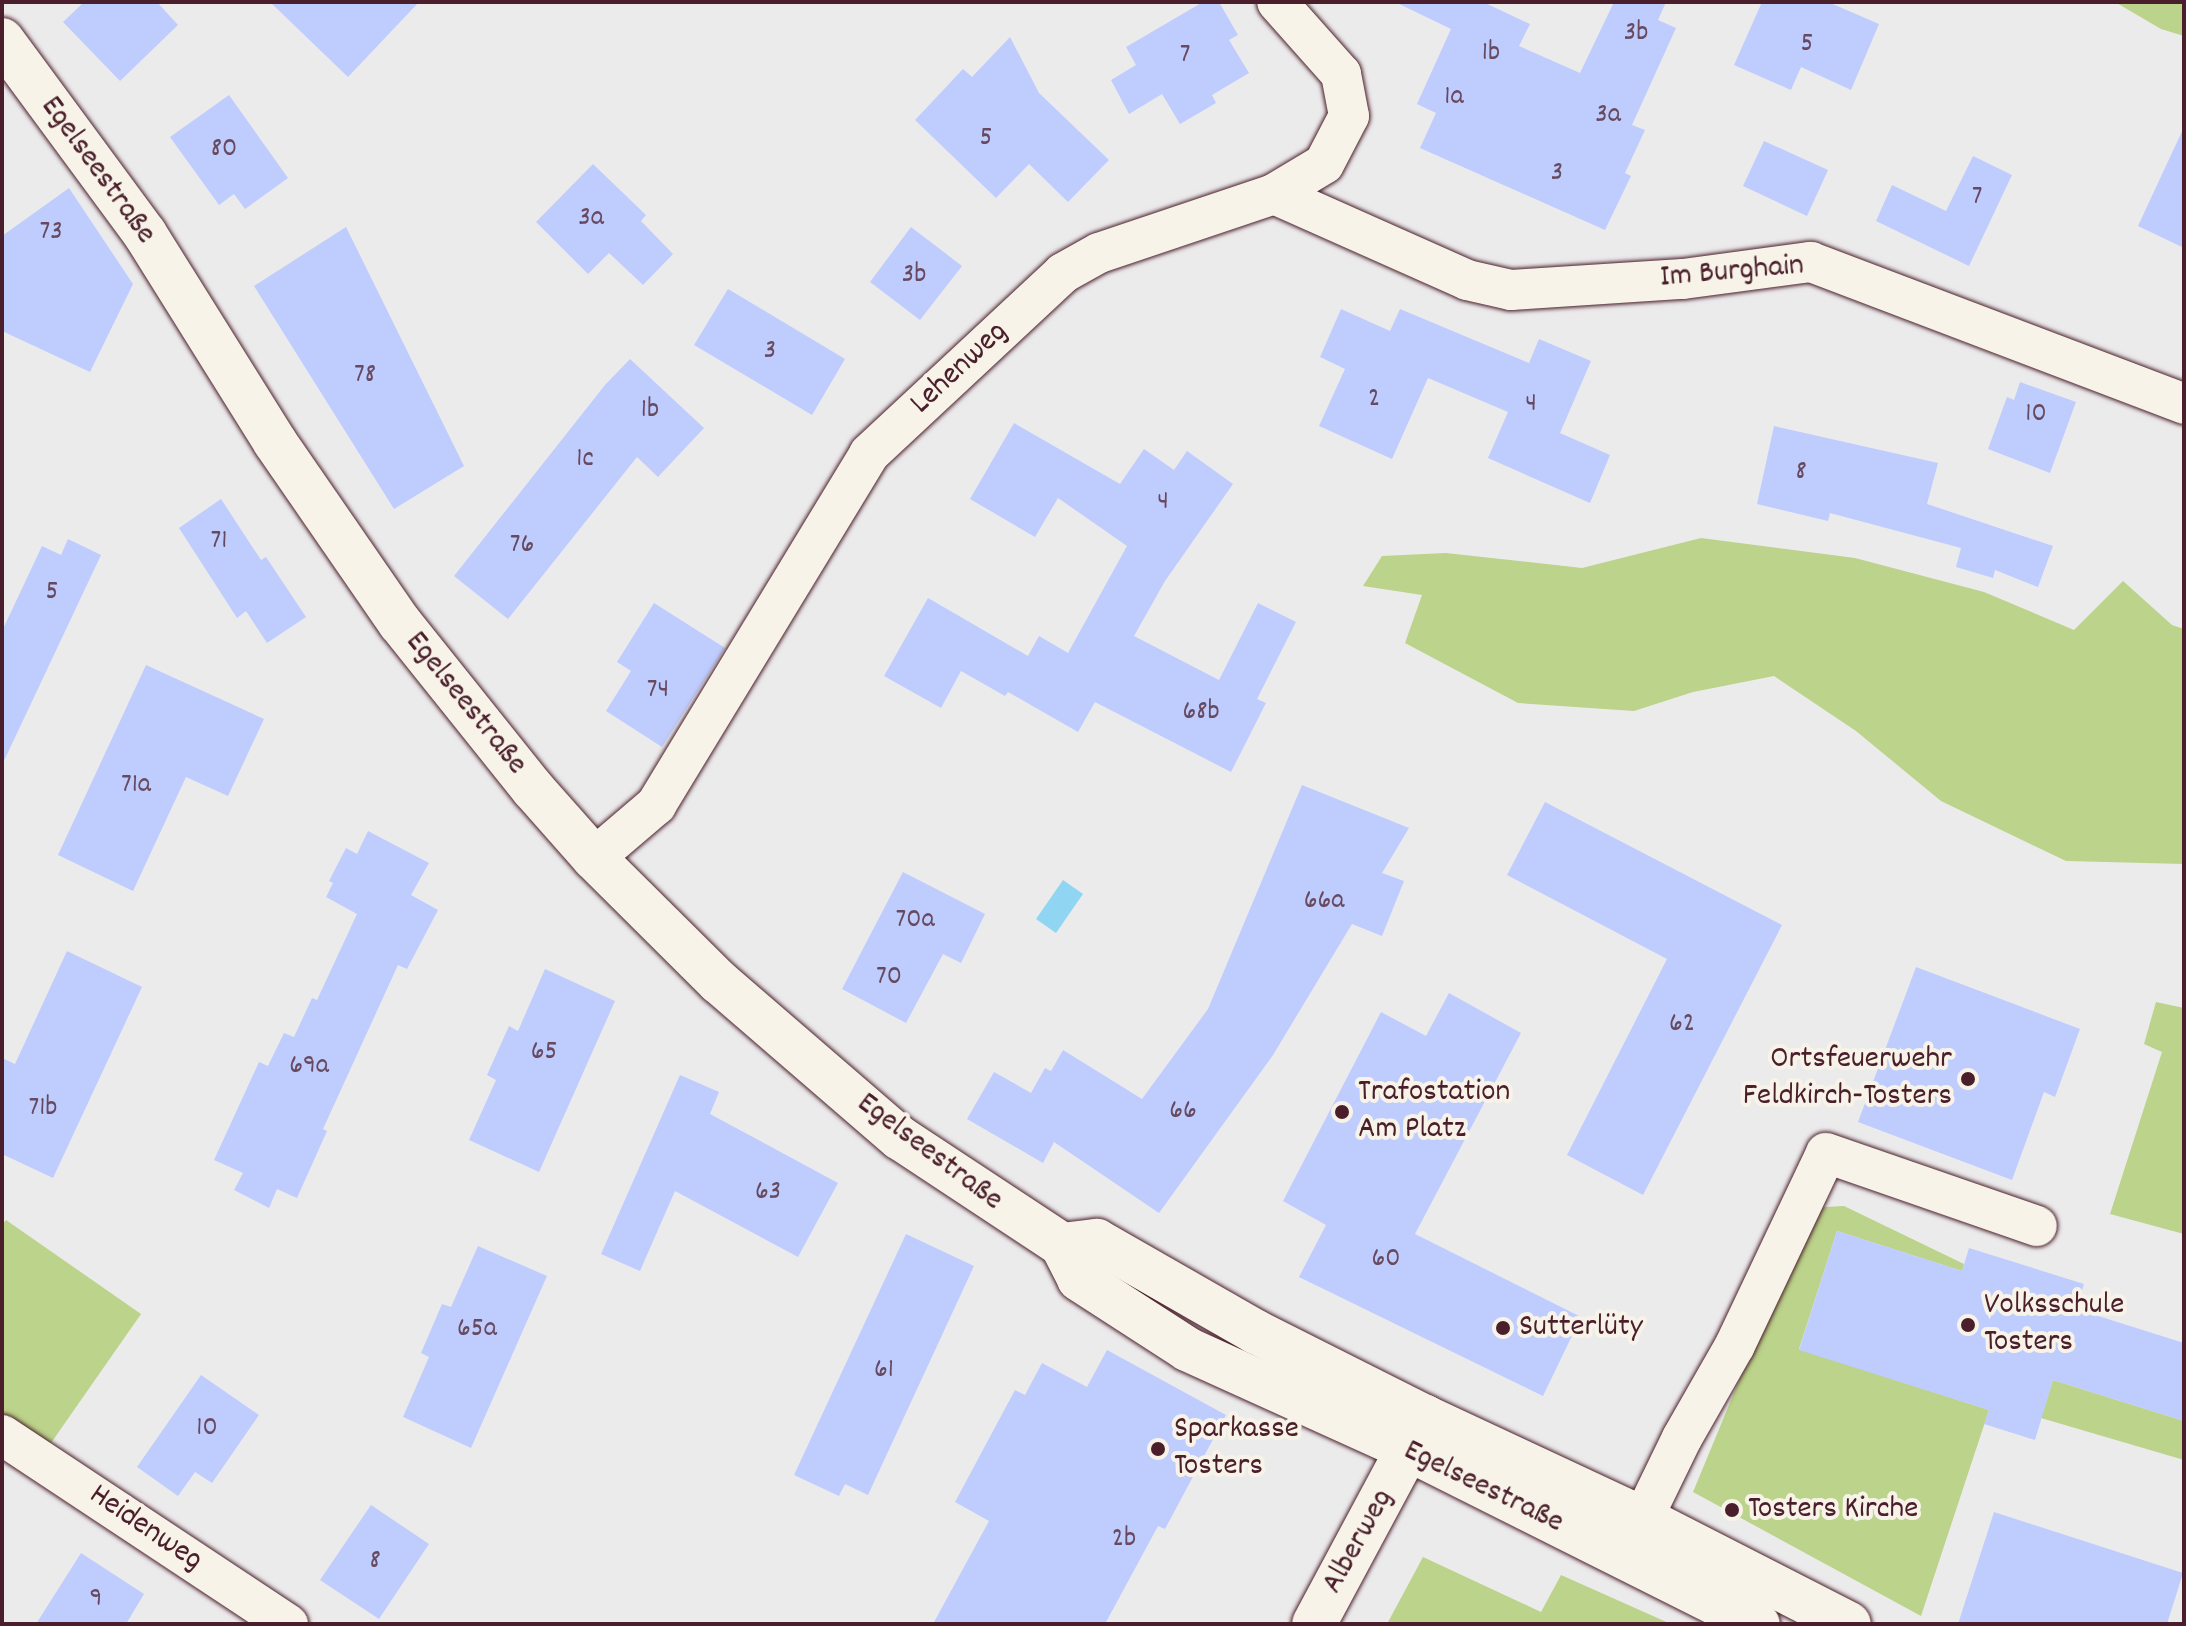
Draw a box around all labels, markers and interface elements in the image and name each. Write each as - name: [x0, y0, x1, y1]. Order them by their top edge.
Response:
- house number: 3b: [1624, 17, 1648, 51]
- house number: 5: [1801, 28, 1813, 62]
- house number: 1b: [1482, 37, 1500, 71]
- house number: 7: [1180, 39, 1190, 73]
- house number: 1a: [1444, 81, 1464, 115]
- street label: Egelseestraße: [31, 90, 163, 252]
- house number: 3a: [1595, 99, 1621, 133]
- house number: 5: [980, 122, 992, 156]
- house number: 80: [211, 133, 237, 167]
- house number: 3: [1551, 157, 1563, 191]
- house number: 7: [1972, 181, 1982, 215]
- house number: 3a: [578, 202, 604, 236]
- house number: 73: [39, 216, 63, 250]
- street label: Im Burghain: [1658, 248, 1806, 298]
- house number: 3b: [902, 259, 926, 293]
- street label: Lehenweg: [903, 314, 1017, 424]
- house number: 3: [764, 335, 776, 369]
- house number: 78: [354, 359, 376, 393]
- house number: 2: [1368, 383, 1380, 417]
- house number: 4: [1525, 388, 1537, 422]
- house number: 1b: [641, 394, 659, 428]
- house number: 10: [2025, 398, 2047, 432]
- house number: 1c: [576, 443, 594, 477]
- house number: 8: [1795, 456, 1807, 490]
- house number: 4: [1157, 486, 1169, 520]
- house number: 71: [211, 525, 227, 559]
- house number: 76: [510, 529, 534, 563]
- house number: 5: [46, 576, 58, 610]
- street label: Egelseestraße: [396, 625, 534, 783]
- house number: 74: [647, 674, 669, 708]
- house number: 68b: [1182, 696, 1220, 730]
- house number: 71a: [121, 769, 151, 803]
- house number: 66a: [1304, 885, 1344, 919]
- house number: 70a: [895, 904, 935, 938]
- house number: 70: [876, 961, 902, 995]
- house number: 62: [1669, 1008, 1695, 1042]
- house number: 65: [531, 1036, 557, 1070]
- place label: Ortsfeuerwehr Feldkirch-Tosters: [1743, 1042, 1952, 1117]
- house number: 69a: [289, 1050, 329, 1084]
- marker: Ortsfeuerwehr Feldkirch-Tosters: [1959, 1070, 1977, 1088]
- place label: Trafostation Am Platz: [1358, 1075, 1510, 1150]
- street label: Egelseestraße: [848, 1086, 1010, 1220]
- house number: 71b: [29, 1092, 57, 1126]
- house number: 66: [1169, 1095, 1197, 1129]
- marker: Trafostation Am Platz: [1333, 1103, 1351, 1121]
- house number: 63: [755, 1176, 781, 1210]
- house number: 60: [1372, 1243, 1400, 1277]
- place label: Volksschule Tosters: [1984, 1288, 2124, 1363]
- place label: Sutterlüty: [1519, 1309, 1643, 1347]
- house number: 65a: [457, 1313, 497, 1347]
- marker: Volksschule Tosters: [1959, 1316, 1977, 1334]
- marker: Sutterlüty: [1494, 1319, 1512, 1337]
- house number: 61: [874, 1354, 894, 1388]
- house number: 10: [196, 1412, 218, 1446]
- place label: Sparkasse Tosters: [1174, 1412, 1299, 1487]
- street label: Egelseestraße: [1397, 1433, 1569, 1543]
- marker: Sparkasse Tosters: [1149, 1440, 1167, 1458]
- street label: Heidenweg: [81, 1477, 209, 1581]
- street label: Alberweg: [1315, 1483, 1403, 1601]
- place label: Tosters Kirche: [1748, 1491, 1918, 1529]
- marker: Tosters Kirche: [1723, 1501, 1741, 1519]
- house number: 2b: [1112, 1523, 1136, 1557]
- house number: 8: [369, 1545, 381, 1579]
- house number: 9: [90, 1583, 102, 1617]

